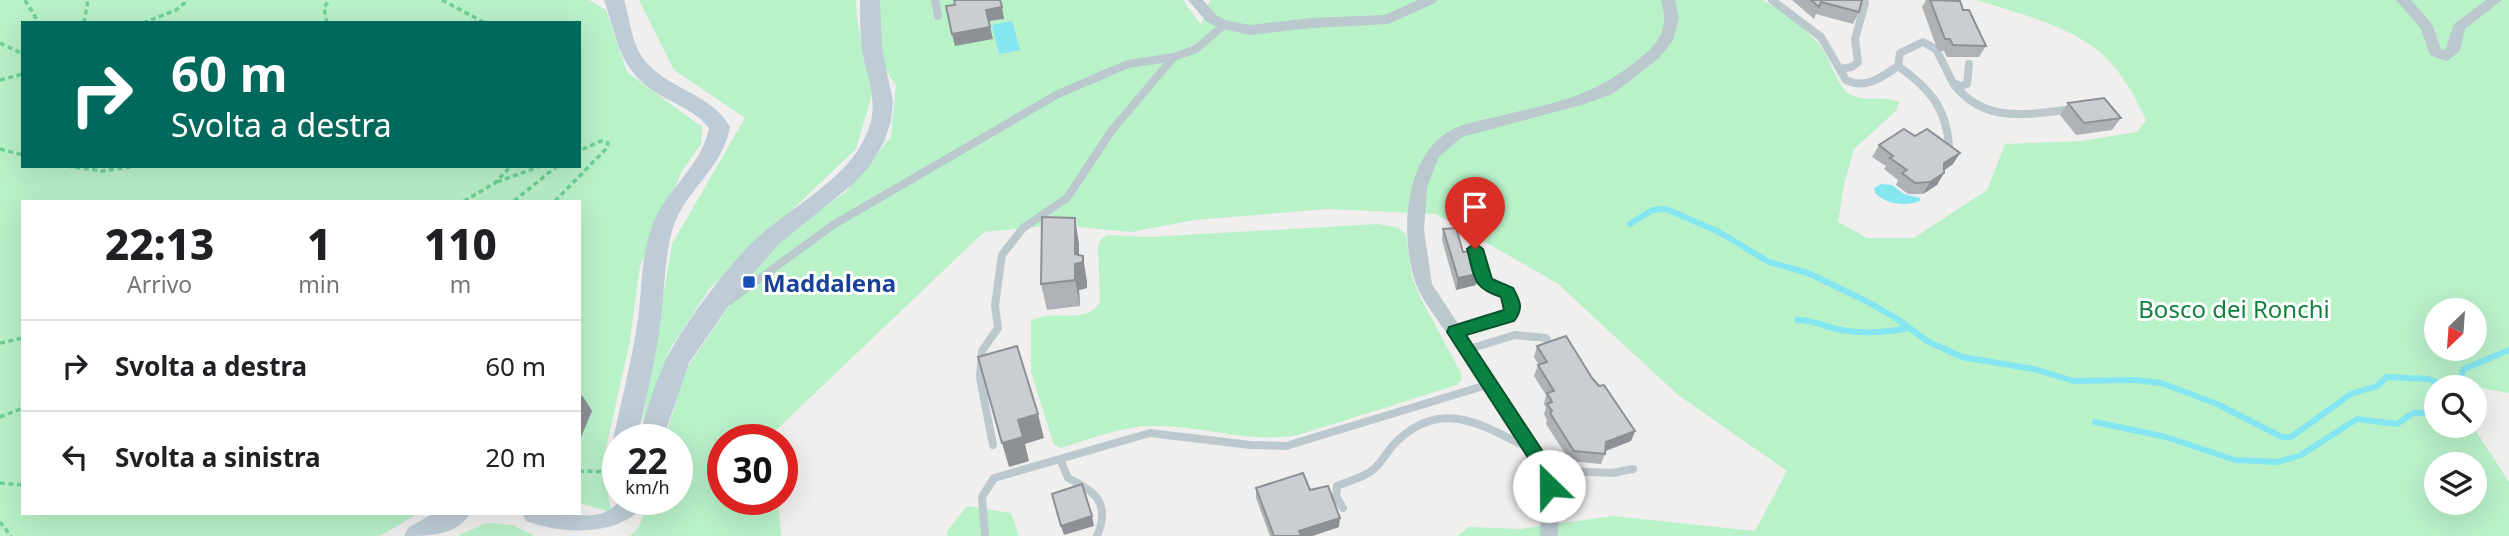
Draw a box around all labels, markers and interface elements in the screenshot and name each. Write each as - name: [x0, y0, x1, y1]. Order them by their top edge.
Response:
- text: 60 m: [171, 40, 288, 106]
- icon: right: [56, 49, 147, 140]
- text: Svolta a destra: [171, 103, 392, 146]
- pin: [1445, 177, 1505, 249]
- icon: arrive: [1456, 188, 1494, 226]
- text: 22:13: [105, 215, 214, 272]
- text: 1: [307, 215, 331, 272]
- text: 110: [424, 215, 497, 272]
- place label: Maddalena: [763, 266, 896, 299]
- text: Arrivo: [127, 268, 192, 300]
- text: min: [298, 268, 340, 300]
- text: m: [450, 268, 471, 300]
- marker: Maddalena: [741, 274, 757, 290]
- park label: Bosco dei Ronchi: [2138, 292, 2330, 325]
- north arrow: [2424, 298, 2487, 360]
- map controls: [2424, 298, 2487, 515]
- icon: right: [56, 347, 94, 385]
- text: Svolta a destra: [115, 348, 307, 384]
- text: 60 m: [485, 348, 546, 384]
- button: search: [2424, 375, 2487, 438]
- speed limit sign: 30: [707, 424, 798, 515]
- text: 22: [627, 437, 668, 484]
- icon: left: [56, 438, 94, 476]
- text: Svolta a sinistra: [115, 439, 321, 475]
- text: 20 m: [485, 439, 546, 475]
- position arrow: [1512, 449, 1586, 523]
- button: layers: [2424, 452, 2487, 515]
- text: km/h: [625, 475, 670, 499]

